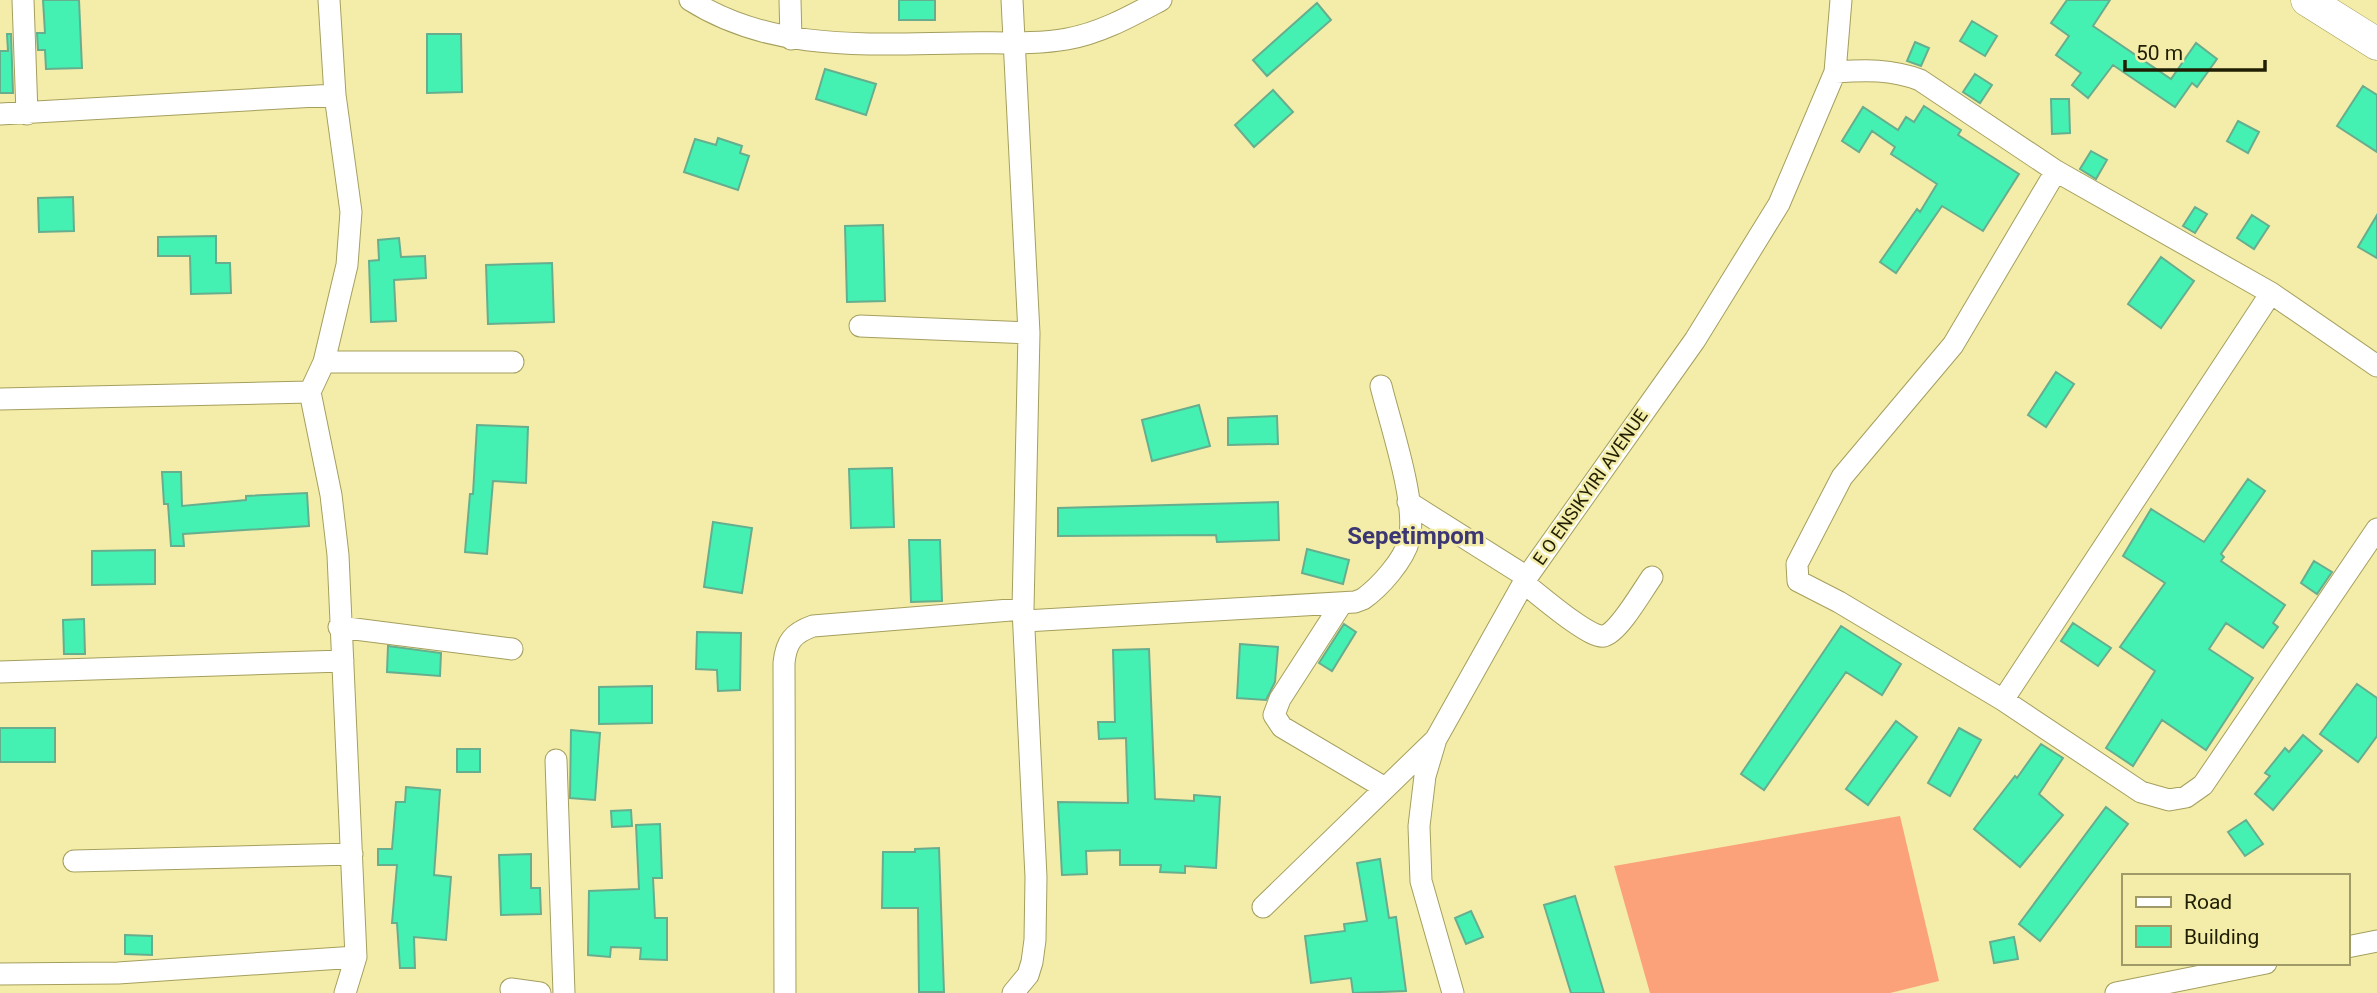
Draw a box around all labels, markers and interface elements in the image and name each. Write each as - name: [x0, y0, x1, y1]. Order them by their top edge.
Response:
- scale bar: [2125, 28, 2265, 72]
- text: 50 m: [2136, 41, 2183, 65]
- street label: E O ENSIKYIRI AVENUE: [1528, 405, 1652, 569]
- district label: Sepetimpom: [1347, 522, 1485, 550]
- legend: [2122, 874, 2349, 965]
- text: Road: [2184, 890, 2232, 914]
- text: Building: [2184, 925, 2259, 949]

